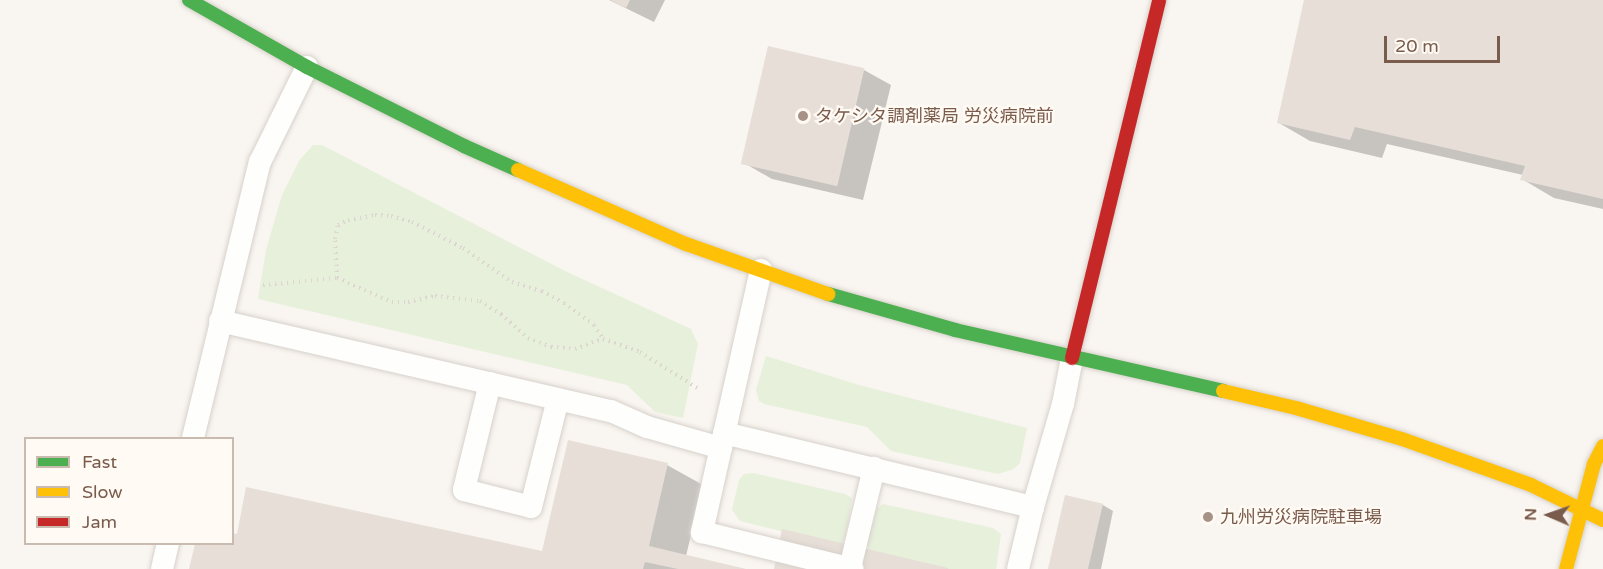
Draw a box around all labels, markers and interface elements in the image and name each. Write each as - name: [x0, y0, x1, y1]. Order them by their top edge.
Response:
- scale bar: [1387, 24, 1502, 62]
- text: 20 m: [1395, 35, 1439, 57]
- place label: タケシタ調剤薬局 労災病院前: [815, 105, 1054, 127]
- marker: タケシタ調剤薬局 労災病院前: [796, 109, 810, 123]
- legend: [24, 437, 234, 545]
- text: Fast: [82, 451, 117, 473]
- text: Slow: [82, 481, 123, 503]
- north arrow: [1519, 485, 1579, 545]
- place label: 九州労災病院駐車場: [1220, 506, 1382, 528]
- text: N: [1521, 508, 1541, 521]
- marker: 九州労災病院駐車場: [1201, 510, 1215, 524]
- text: Jam: [82, 511, 117, 533]

